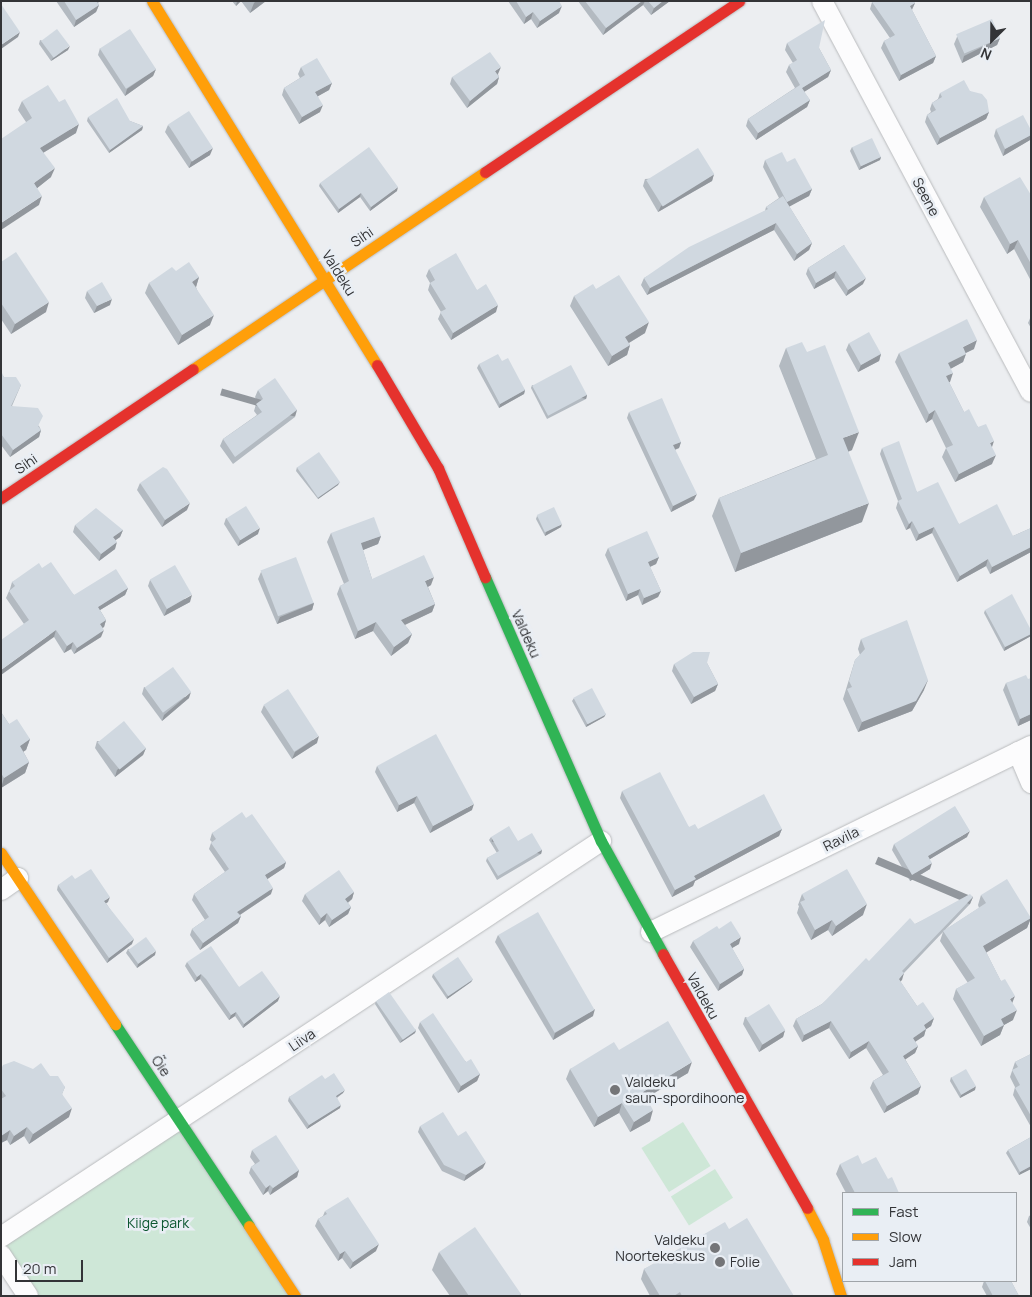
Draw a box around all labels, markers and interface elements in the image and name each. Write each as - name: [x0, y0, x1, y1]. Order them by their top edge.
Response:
- north arrow: [967, 15, 1017, 65]
- text: N: [978, 44, 994, 65]
- street label: Seene: [909, 175, 943, 219]
- street label: Sihi: [348, 223, 376, 251]
- street label: Valdeku: [318, 247, 360, 299]
- street label: Sihi: [12, 450, 40, 478]
- street label: Valdeku: [508, 607, 544, 661]
- street label: Ravila: [820, 823, 862, 855]
- street label: Valdeku: [683, 970, 723, 1022]
- street label: Liiva: [286, 1025, 318, 1055]
- street label: Õie: [148, 1052, 174, 1080]
- place label: Valdeku saun-spordihoone: [625, 1074, 744, 1106]
- marker: Valdeku saun-spordihoone: [609, 1084, 621, 1096]
- legend: [842, 1192, 1017, 1282]
- text: Fast: [889, 1201, 918, 1222]
- park label: Kiige park: [127, 1215, 189, 1231]
- text: Slow: [889, 1226, 922, 1247]
- place label: Valdeku Noortekeskus: [615, 1232, 705, 1264]
- marker: Valdeku Noortekeskus: [709, 1242, 721, 1254]
- scale bar: [18, 1250, 85, 1282]
- text: Jam: [889, 1251, 917, 1272]
- place label: Folie: [730, 1254, 760, 1270]
- marker: Folie: [714, 1256, 726, 1268]
- text: 20 m: [23, 1258, 56, 1279]

